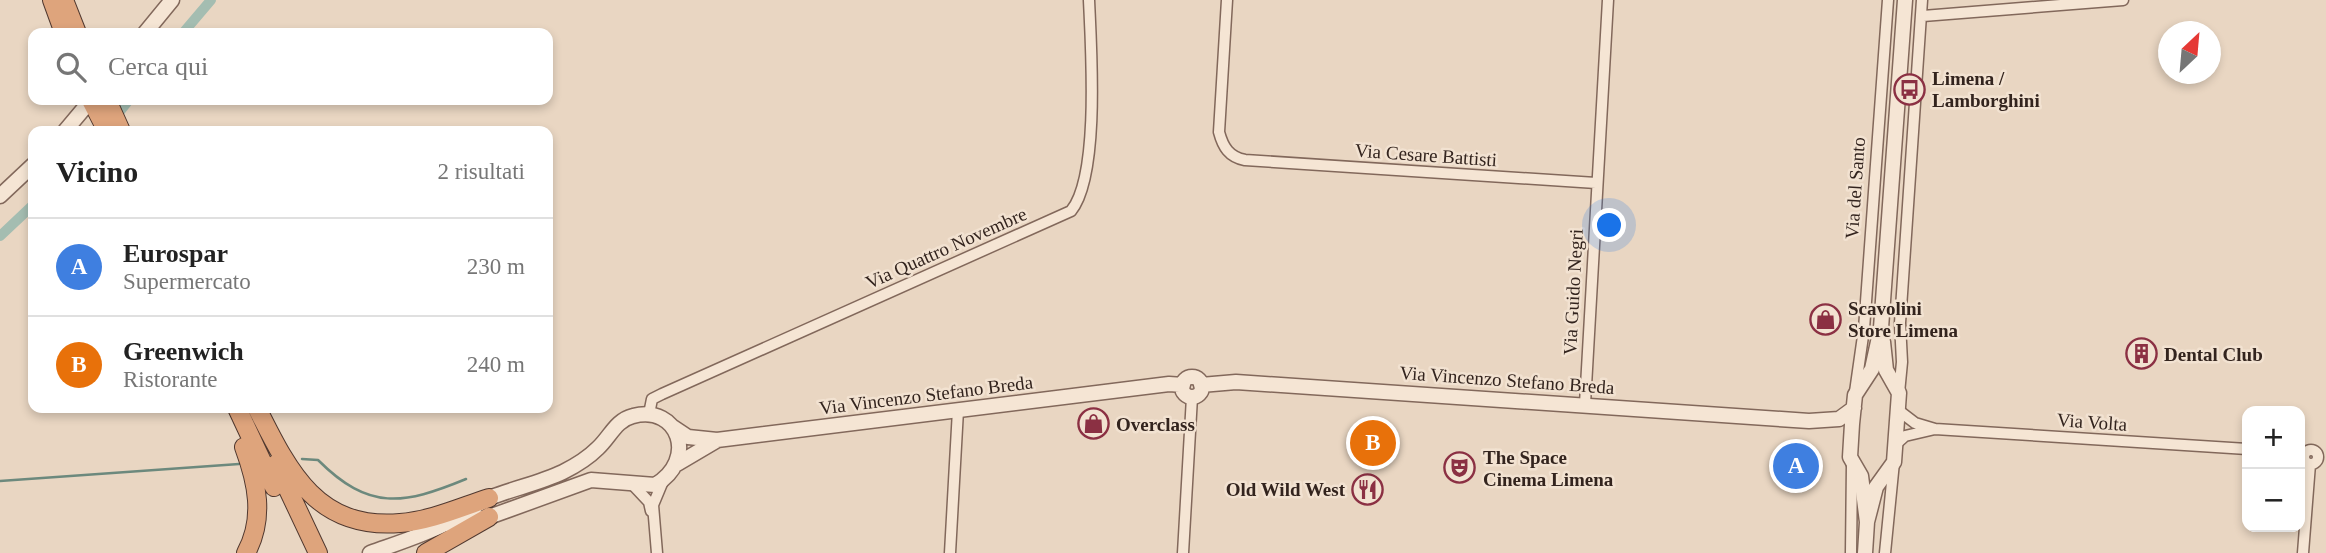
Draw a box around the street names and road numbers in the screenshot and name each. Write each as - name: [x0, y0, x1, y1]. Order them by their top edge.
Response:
- street label: Via del Santo: [1841, 136, 1869, 240]
- street label: Via Cesare Battisti: [1354, 140, 1498, 170]
- street label: Via Quattro Novembre: [862, 203, 1030, 293]
- street label: Via Guido Negri: [1559, 228, 1587, 356]
- street label: Via Vincenzo Stefano Breda: [1399, 362, 1616, 398]
- street label: Via Vincenzo Stefano Breda: [818, 371, 1035, 419]
- street label: Via Volta: [2056, 409, 2128, 435]

